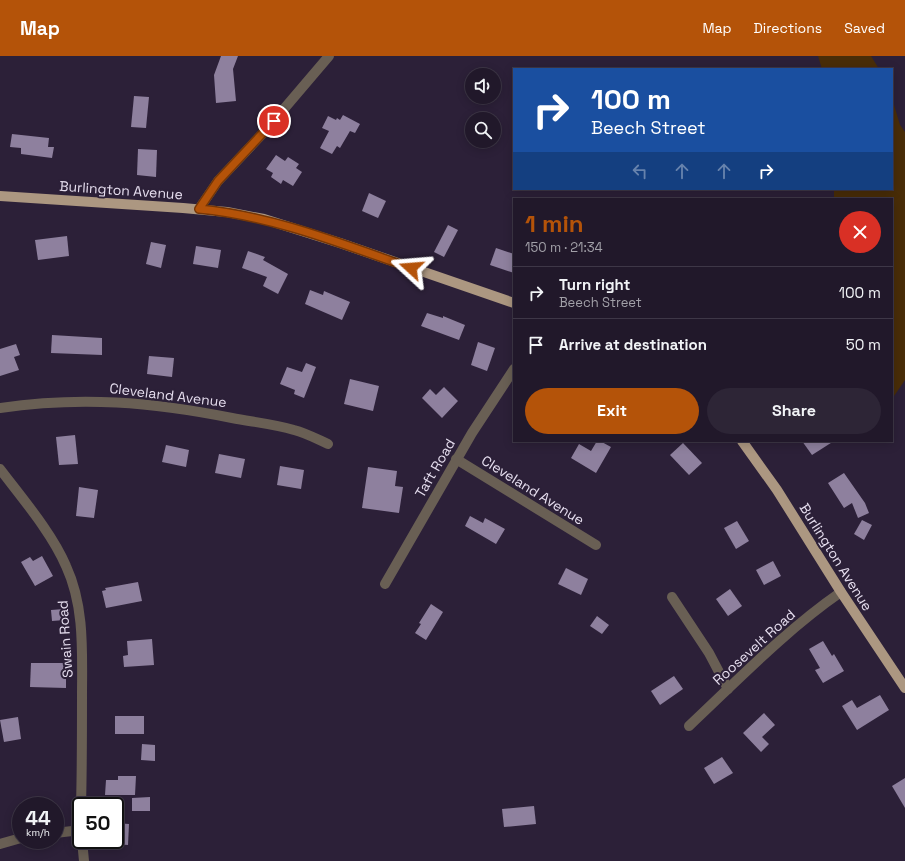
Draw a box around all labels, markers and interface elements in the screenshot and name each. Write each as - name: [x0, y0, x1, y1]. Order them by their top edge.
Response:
- text: Map: [20, 16, 60, 41]
- text: Map: [702, 19, 732, 37]
- text: Directions: [754, 19, 822, 37]
- text: Saved: [844, 19, 885, 37]
- map controls: [465, 68, 501, 148]
- button: sound: [465, 68, 501, 104]
- text: 100 m: [591, 81, 671, 117]
- icon: right: [525, 84, 577, 136]
- pin: [257, 104, 291, 138]
- icon: arrive: [263, 110, 285, 132]
- button: search: [465, 112, 501, 148]
- text: Beech Street: [591, 116, 706, 139]
- icon: left: [629, 160, 651, 182]
- icon: ahead: [671, 160, 693, 182]
- icon: ahead: [713, 160, 735, 182]
- icon: right: [755, 160, 777, 182]
- street label: Burlington Avenue: [59, 177, 183, 203]
- text: 1 min: [525, 208, 584, 239]
- button: close: [839, 211, 881, 253]
- text: 150 m · 21:34: [525, 239, 603, 256]
- position arrow: [390, 247, 432, 289]
- text: Turn right: [559, 275, 630, 294]
- icon: right: [525, 282, 547, 304]
- text: 100 m: [839, 283, 881, 302]
- text: Beech Street: [559, 294, 642, 311]
- icon: arrive: [525, 334, 547, 356]
- text: Arrive at destination: [559, 335, 707, 354]
- text: 50 m: [846, 335, 881, 354]
- street label: Cleveland Avenue: [108, 379, 228, 411]
- button: Exit: [525, 388, 699, 434]
- button: Share: [707, 388, 881, 434]
- street label: Taft Road: [411, 435, 459, 501]
- street label: Cleveland Avenue: [478, 451, 588, 529]
- street label: Burlington Avenue: [796, 500, 876, 614]
- street label: Swain Road: [53, 600, 77, 678]
- street label: Roosevelt Road: [709, 605, 799, 689]
- speed limit sign: 50: [72, 797, 124, 849]
- text: 44: [25, 805, 51, 831]
- text: km/h: [26, 826, 50, 839]

